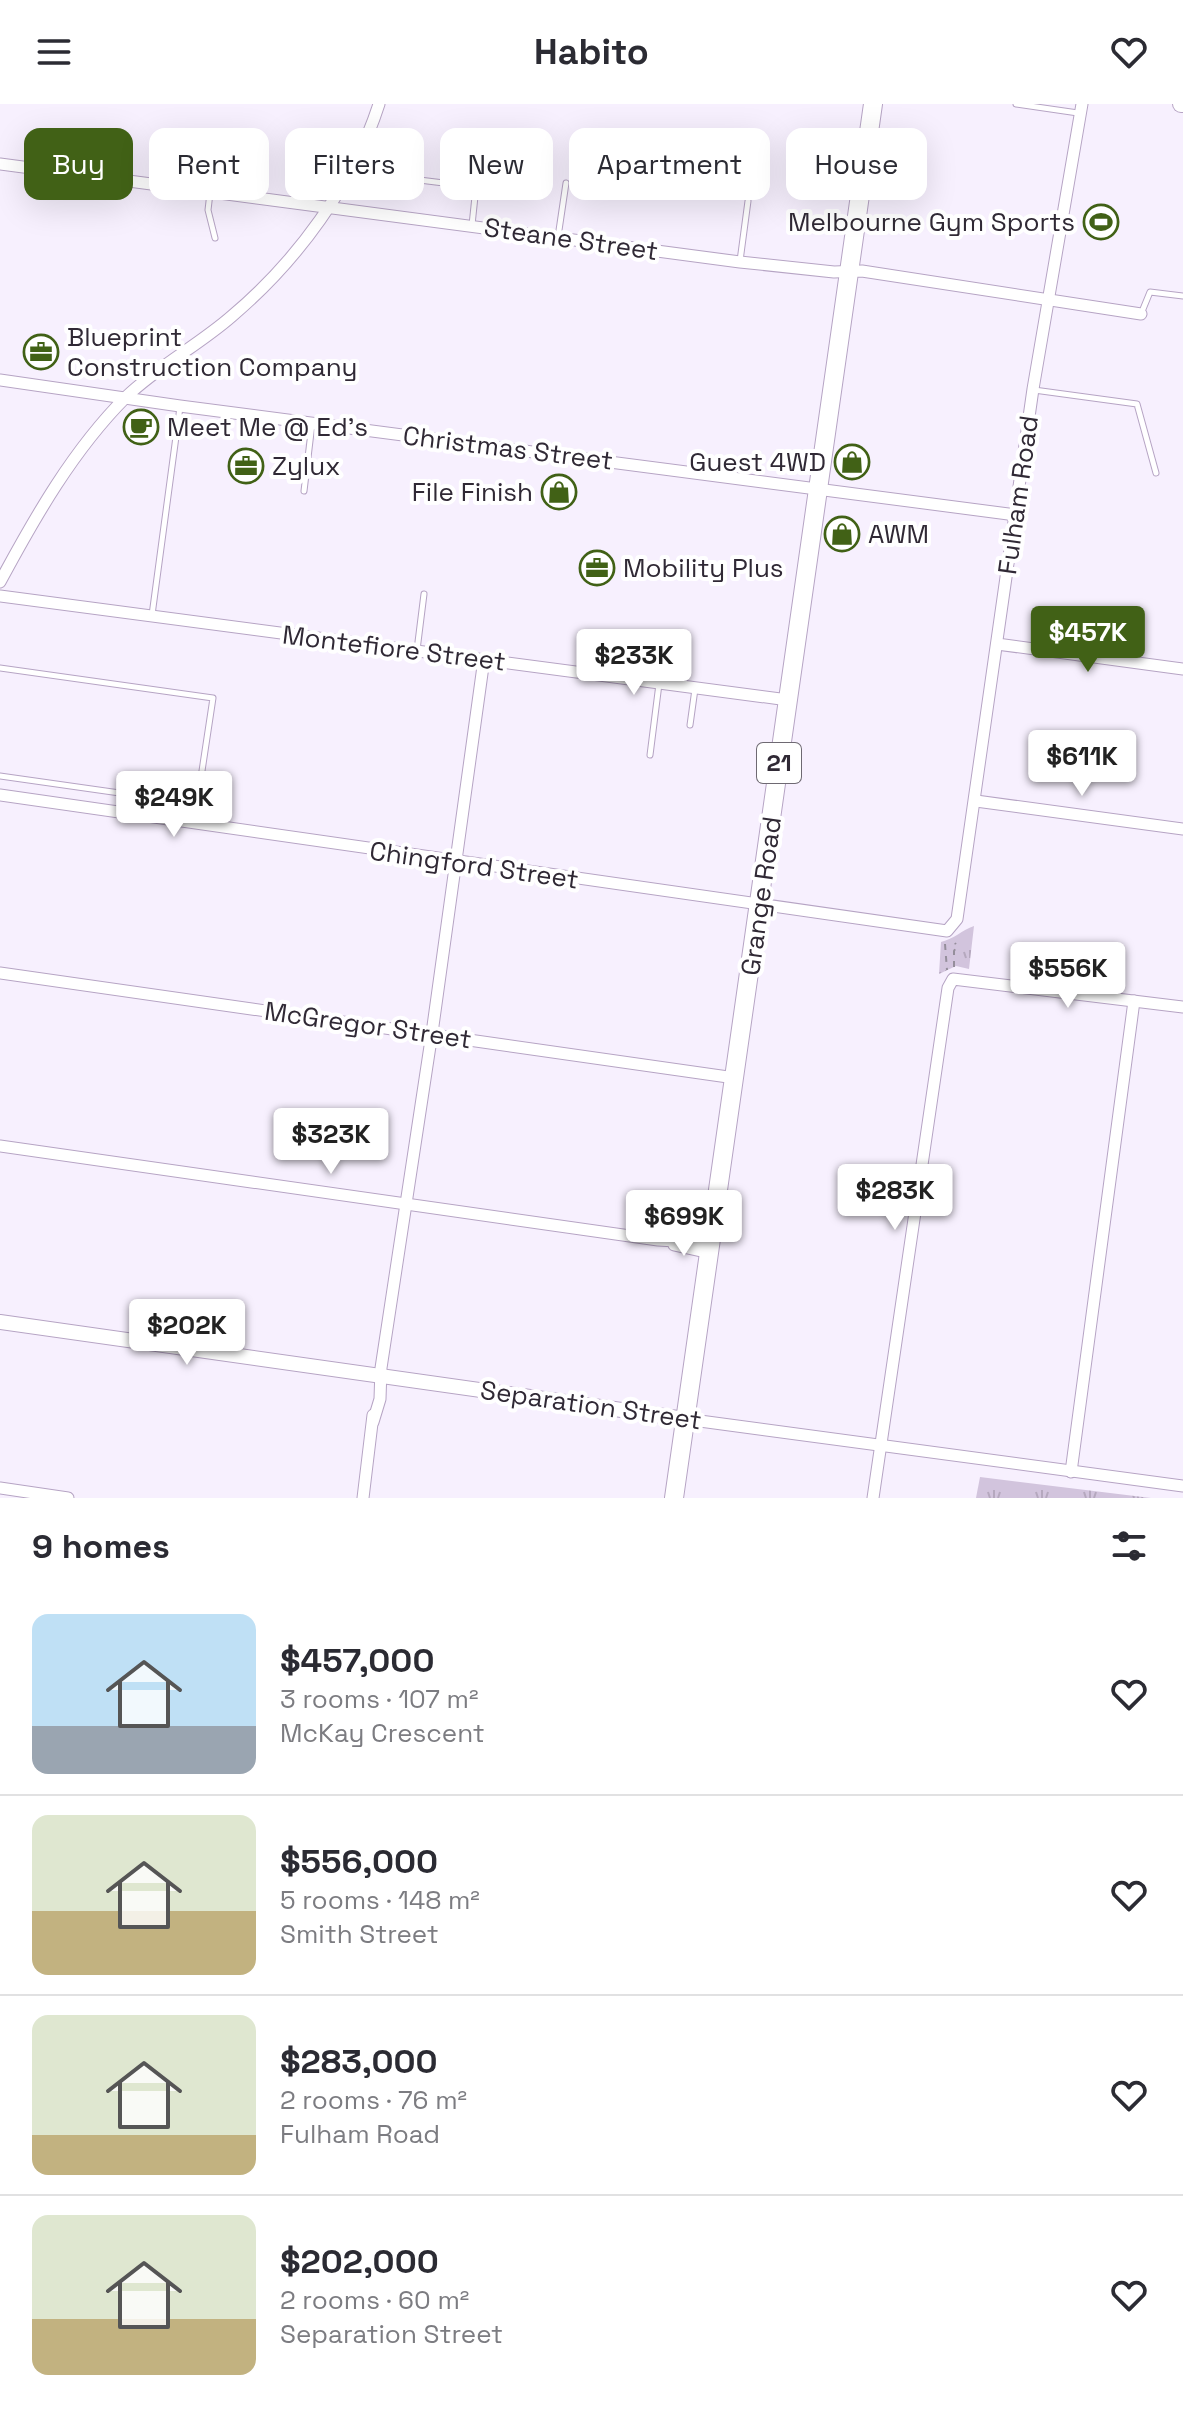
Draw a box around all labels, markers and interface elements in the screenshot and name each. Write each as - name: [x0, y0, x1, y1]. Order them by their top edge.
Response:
- text: Habito: [534, 29, 649, 75]
- icon: menu: [32, 30, 76, 74]
- icon: heart: [1107, 30, 1151, 74]
- chip: Buy: [24, 128, 133, 200]
- chip: Rent: [149, 128, 269, 200]
- chip: Filters: [285, 128, 424, 200]
- chip: New: [440, 128, 553, 200]
- chip: Apartment: [569, 128, 770, 200]
- chip: House: [786, 128, 927, 200]
- sports icon: Melbourne Gym Sports: [1082, 203, 1120, 241]
- place label: Melbourne Gym Sports: [788, 205, 1075, 239]
- street label: Steane Street: [482, 210, 660, 268]
- place label: Blueprint Construction Company: [67, 320, 357, 384]
- office icon: Blueprint Construction Company: [22, 333, 60, 371]
- cafe icon: Meet Me @ Ed’s: [122, 408, 160, 446]
- place label: Meet Me @ Ed’s: [167, 410, 368, 444]
- street label: Fulham Road: [990, 413, 1046, 577]
- street label: Christmas Street: [401, 418, 615, 478]
- shop icon: Guest 4WD: [833, 443, 871, 481]
- place label: Guest 4WD: [689, 445, 826, 479]
- office icon: Zylux: [227, 447, 265, 485]
- place label: Zylux: [272, 449, 341, 483]
- shop icon: File Finish: [540, 473, 578, 511]
- place label: File Finish: [412, 475, 533, 509]
- shop icon: AWM: [823, 515, 861, 553]
- place label: AWM: [868, 517, 929, 551]
- office icon: Mobility Plus: [578, 549, 616, 587]
- place label: Mobility Plus: [623, 551, 784, 585]
- pin: $457K: [1032, 606, 1144, 674]
- text: $457K: [1049, 615, 1127, 649]
- street label: Montefiore Street: [280, 617, 508, 679]
- pin: $233K: [578, 629, 690, 697]
- text: $233K: [594, 638, 674, 672]
- pin: $611K: [1026, 730, 1138, 798]
- text: $611K: [1046, 739, 1118, 773]
- road number: 21: [757, 743, 801, 783]
- pin: $249K: [118, 771, 230, 839]
- text: $249K: [134, 780, 214, 814]
- street label: Grange Road: [733, 814, 789, 978]
- street label: Chingford Street: [367, 833, 581, 897]
- pin: $556K: [1012, 942, 1124, 1010]
- text: $556K: [1028, 951, 1108, 985]
- street label: McGregor Street: [262, 994, 474, 1056]
- pin: $323K: [275, 1108, 387, 1176]
- text: $323K: [291, 1117, 371, 1151]
- pin: $283K: [839, 1164, 951, 1232]
- text: $283K: [856, 1173, 934, 1207]
- pin: $699K: [628, 1190, 740, 1258]
- text: $699K: [644, 1199, 724, 1233]
- pin: $202K: [131, 1299, 243, 1367]
- text: $202K: [147, 1308, 227, 1342]
- street label: Separation Street: [478, 1373, 704, 1437]
- icon: filters: [1107, 1524, 1151, 1568]
- text: 9 homes: [32, 1525, 170, 1568]
- text: $457,000: [280, 1639, 434, 1682]
- icon: home: [96, 1646, 192, 1742]
- icon: heart: [1107, 1672, 1151, 1716]
- text: 3 rooms · 107 m²: [280, 1682, 478, 1716]
- text: McKay Crescent: [280, 1716, 485, 1750]
- text: $556,000: [280, 1840, 438, 1883]
- icon: home: [96, 1847, 192, 1943]
- icon: heart: [1107, 1873, 1151, 1917]
- text: 5 rooms · 148 m²: [280, 1883, 480, 1917]
- text: Smith Street: [280, 1917, 439, 1951]
- text: $283,000: [280, 2040, 438, 2083]
- icon: home: [96, 2047, 192, 2143]
- icon: heart: [1107, 2073, 1151, 2117]
- text: 2 rooms · 76 m²: [280, 2083, 467, 2117]
- text: Fulham Road: [280, 2117, 440, 2151]
- text: $202,000: [280, 2240, 439, 2283]
- icon: home: [96, 2247, 192, 2343]
- icon: heart: [1107, 2273, 1151, 2317]
- text: 2 rooms · 60 m²: [280, 2283, 469, 2317]
- text: Separation Street: [280, 2317, 503, 2351]

